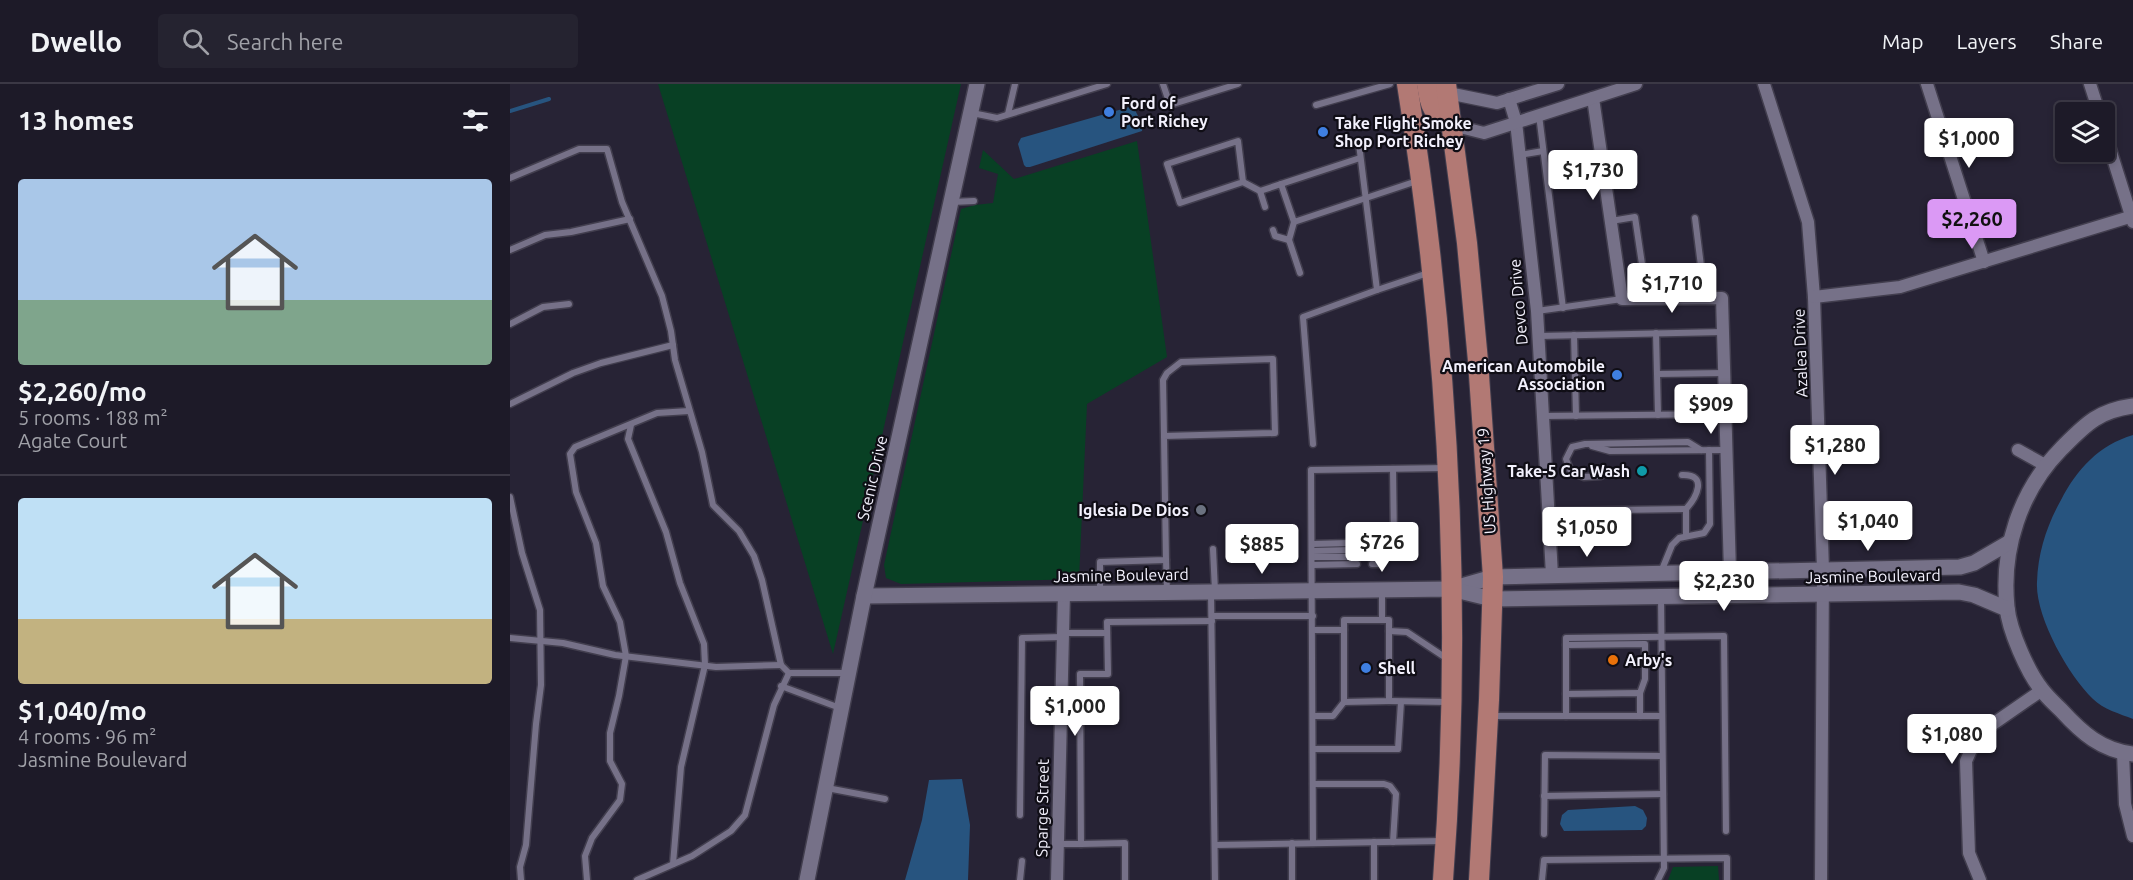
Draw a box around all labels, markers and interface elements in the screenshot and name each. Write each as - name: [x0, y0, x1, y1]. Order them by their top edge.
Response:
- search box: [158, 14, 578, 68]
- icon: search: [179, 25, 212, 58]
- text: Dwello: [30, 26, 122, 57]
- text: Search here: [227, 29, 343, 54]
- text: Map: [1882, 29, 1923, 53]
- text: Layers: [1956, 29, 2017, 53]
- text: Share: [2050, 29, 2103, 53]
- place label: Ford of Port Richey: [1121, 94, 1208, 130]
- map controls: [2055, 102, 2115, 162]
- button: layers: [2055, 102, 2115, 162]
- icon: filters: [459, 104, 492, 137]
- marker: Ford of Port Richey: [1102, 105, 1116, 119]
- text: 13 homes: [18, 106, 134, 135]
- place label: Take Flight Smoke Shop Port Richey: [1335, 114, 1472, 150]
- pin: $1,000: [1920, 118, 2018, 169]
- marker: Take Flight Smoke Shop Port Richey: [1316, 125, 1330, 139]
- text: $1,000: [1938, 126, 2000, 149]
- pin: $1,730: [1544, 150, 1642, 201]
- text: $1,730: [1562, 158, 1624, 181]
- pin: $2,260: [1923, 199, 2021, 250]
- text: $2,260: [1941, 207, 2003, 230]
- icon: home: [201, 218, 309, 326]
- street label: Devco Drive: [1505, 258, 1531, 346]
- pin: $1,710: [1623, 263, 1721, 314]
- text: $1,710: [1641, 271, 1703, 294]
- street label: Azalea Drive: [1789, 308, 1811, 398]
- place label: American Automobile Association: [1442, 357, 1605, 393]
- marker: American Automobile Association: [1610, 368, 1624, 382]
- text: $2,260/mo: [18, 377, 147, 406]
- pin: $909: [1675, 384, 1747, 435]
- text: $909: [1688, 392, 1734, 415]
- text: 5 rooms · 188 m²: [18, 406, 168, 429]
- pin: $1,280: [1786, 425, 1884, 476]
- street label: US Highway 19: [1473, 427, 1499, 535]
- text: Agate Court: [18, 429, 127, 452]
- text: $1,280: [1804, 433, 1866, 456]
- street label: Scenic Drive: [853, 434, 891, 522]
- place label: Take-5 Car Wash: [1507, 462, 1630, 480]
- marker: Take-5 Car Wash: [1635, 464, 1649, 478]
- place label: Iglesia De Dios: [1078, 501, 1189, 519]
- pin: $1,040: [1819, 501, 1917, 552]
- marker: Iglesia De Dios: [1194, 503, 1208, 517]
- pin: $1,050: [1538, 507, 1636, 558]
- text: $1,040: [1837, 509, 1899, 532]
- text: $1,050: [1556, 515, 1618, 538]
- pin: $726: [1346, 522, 1418, 573]
- pin: $885: [1226, 524, 1298, 575]
- text: $726: [1359, 530, 1405, 553]
- text: $885: [1239, 532, 1285, 555]
- icon: home: [201, 537, 309, 645]
- pin: $2,230: [1675, 561, 1773, 612]
- street label: Jasmine Boulevard: [1053, 565, 1189, 585]
- street label: Jasmine Boulevard: [1805, 566, 1941, 586]
- text: $2,230: [1693, 569, 1755, 592]
- place label: Arby's: [1625, 651, 1672, 669]
- marker: Arby's: [1606, 653, 1620, 667]
- place label: Shell: [1378, 659, 1416, 677]
- marker: Shell: [1359, 661, 1373, 675]
- pin: $1,000: [1026, 686, 1124, 737]
- text: $1,000: [1044, 694, 1106, 717]
- text: $1,040/mo: [18, 696, 147, 725]
- pin: $1,080: [1903, 714, 2001, 765]
- text: $1,080: [1921, 722, 1983, 745]
- text: 4 rooms · 96 m²: [18, 725, 156, 748]
- text: Jasmine Boulevard: [18, 748, 187, 771]
- street label: Sparge Street: [1032, 758, 1052, 857]

